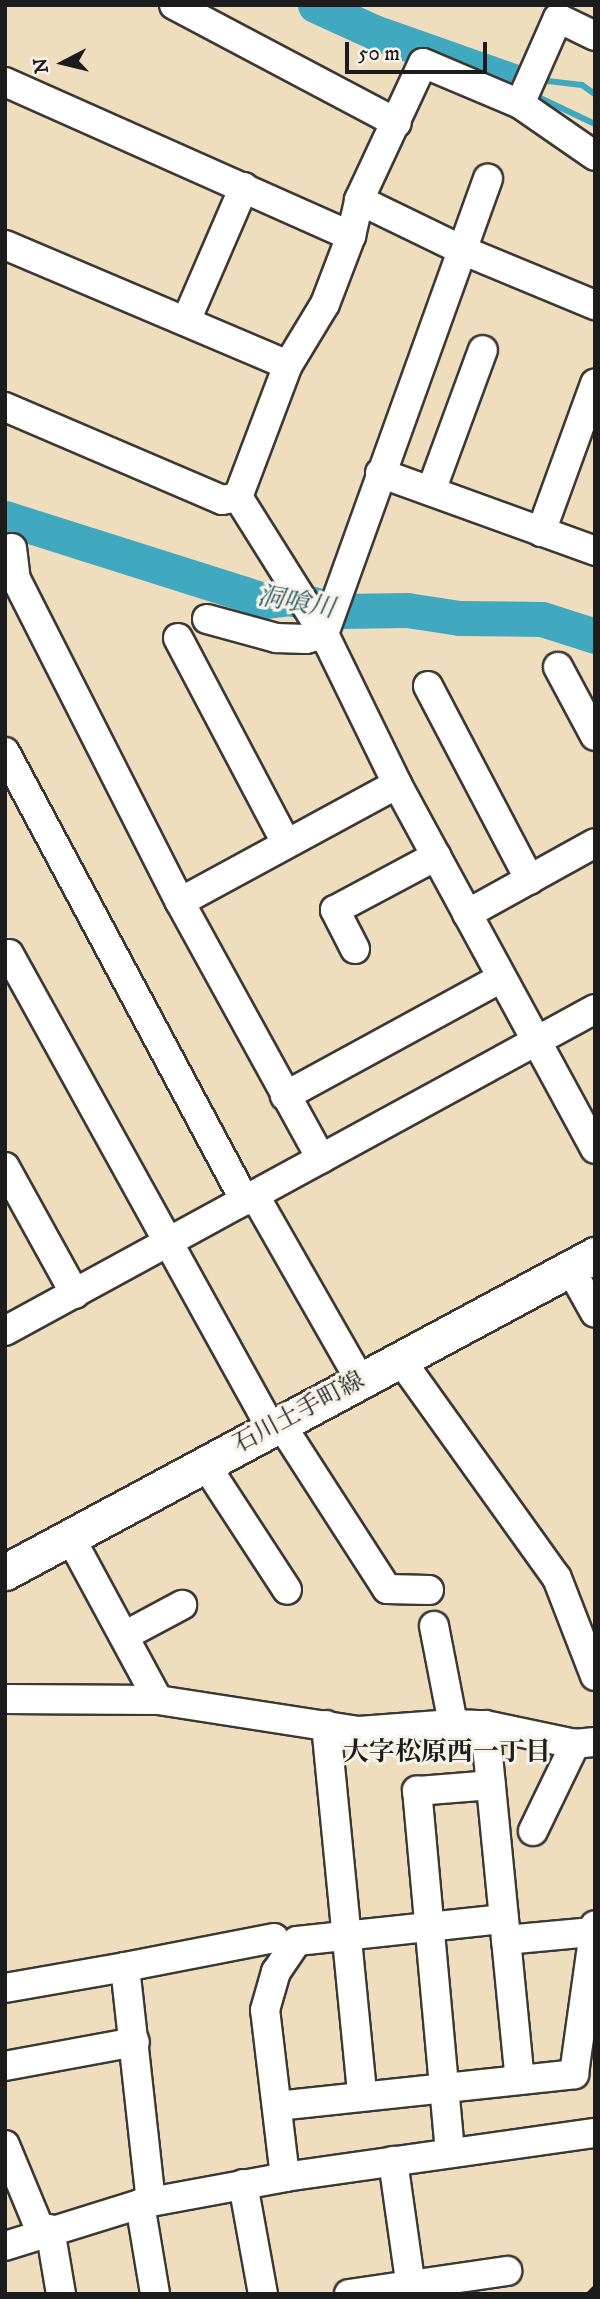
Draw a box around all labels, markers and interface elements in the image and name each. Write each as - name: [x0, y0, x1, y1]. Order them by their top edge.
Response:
- north arrow: [28, 28, 98, 98]
- scale bar: [348, 28, 490, 72]
- text: 50 m: [358, 41, 400, 67]
- text: N: [29, 56, 54, 75]
- water label: 洞喰川: [255, 581, 337, 625]
- street label: 石川土手町線: [229, 1366, 369, 1460]
- district label: 大字松原西一丁目: [343, 1737, 551, 1769]

